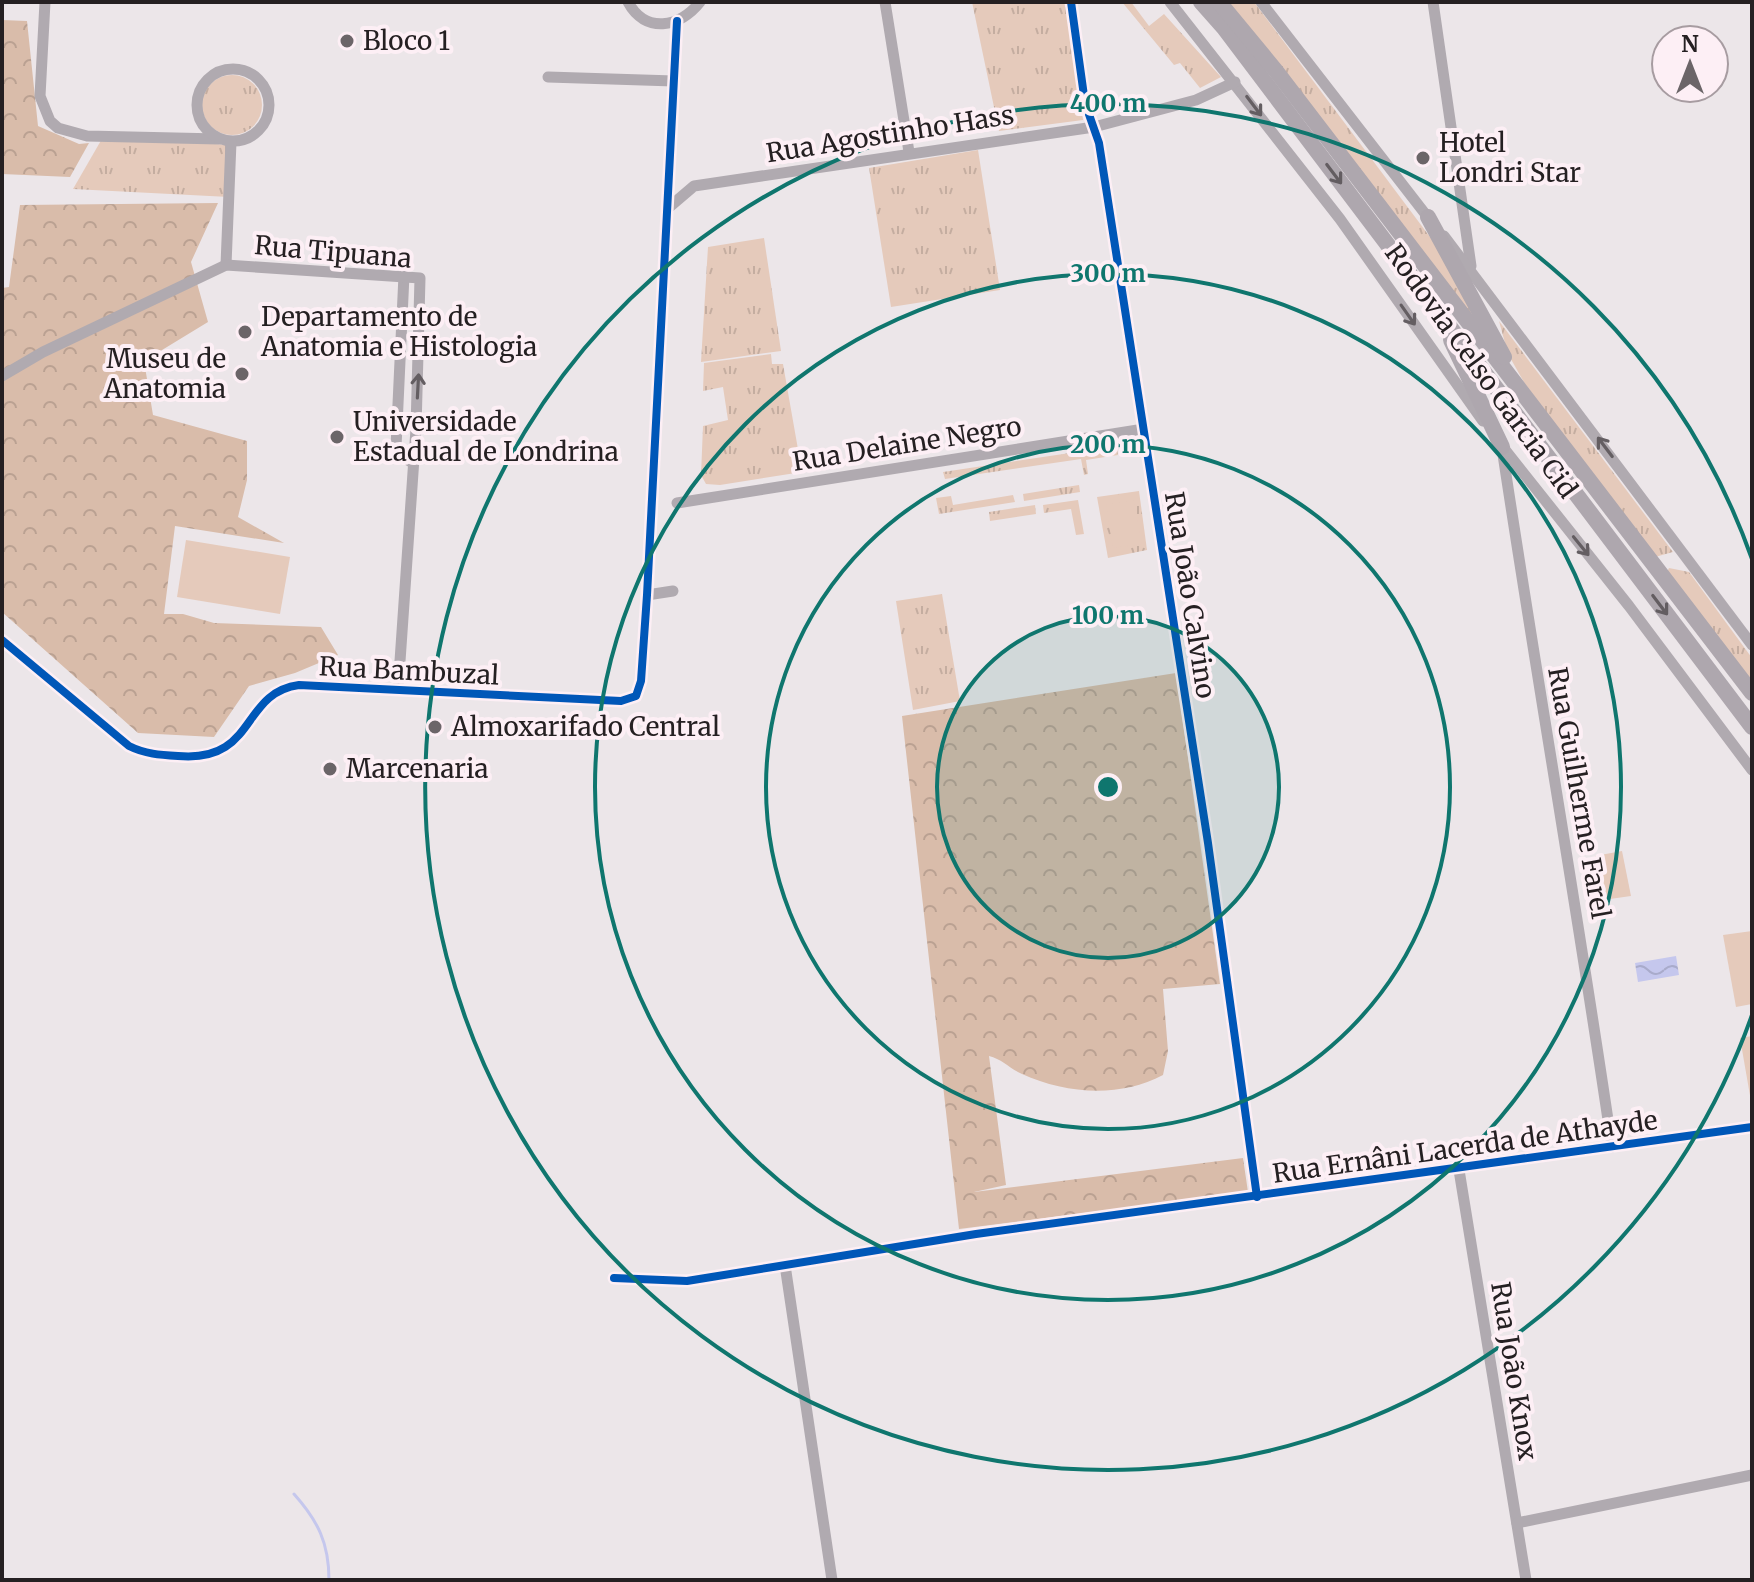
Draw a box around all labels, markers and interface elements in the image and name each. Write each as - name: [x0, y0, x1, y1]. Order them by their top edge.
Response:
- place label: Bloco 1: [363, 24, 450, 57]
- north arrow: [1650, 24, 1730, 104]
- text: N: [1681, 30, 1699, 58]
- marker: Bloco 1: [338, 32, 356, 50]
- text: 400 m: [1070, 88, 1146, 119]
- one-way arrow: [1245, 95, 1262, 117]
- street label: Rua Agostinho Hass: [764, 98, 1016, 169]
- place label: Hotel Londri Star: [1439, 126, 1581, 189]
- marker: Hotel Londri Star: [1414, 149, 1432, 167]
- one-way arrow: [1326, 163, 1343, 184]
- street label: Rua Tipuana: [253, 228, 413, 275]
- street label: Rodovia Celso Garcia Cid: [1378, 237, 1585, 505]
- text: 300 m: [1070, 258, 1146, 289]
- place label: Departamento de Anatomia e Histologia: [260, 300, 537, 363]
- one-way arrow: [1400, 304, 1416, 326]
- marker: Departamento de Anatomia e Histologia: [236, 323, 254, 341]
- place label: Museu de Anatomia: [103, 342, 226, 405]
- marker: Museu de Anatomia: [233, 365, 251, 383]
- one-way arrow: [411, 373, 426, 400]
- place label: Universidade Estadual de Londrina: [353, 405, 619, 468]
- street label: Rua Delaine Negro: [790, 409, 1024, 478]
- marker: Universidade Estadual de Londrina: [328, 428, 346, 446]
- text: 200 m: [1070, 429, 1146, 460]
- one-way arrow: [1596, 437, 1613, 459]
- street label: Rua João Calvino: [1158, 489, 1223, 700]
- one-way arrow: [1572, 535, 1590, 555]
- one-way arrow: [1651, 594, 1668, 615]
- text: 100 m: [1072, 600, 1144, 631]
- street label: Rua Bambuzal: [318, 649, 500, 692]
- street label: Rua Guilherme Farel: [1541, 665, 1618, 921]
- place label: Almoxarifado Central: [450, 710, 720, 743]
- marker: Almoxarifado Central: [426, 718, 444, 736]
- place label: Marcenaria: [346, 752, 488, 785]
- marker: Marcenaria: [321, 760, 339, 778]
- centre of rings: [1094, 773, 1122, 801]
- street label: Rua Ernâni Lacerda de Athayde: [1270, 1103, 1659, 1190]
- street label: Rua João Knox: [1484, 1279, 1545, 1463]

